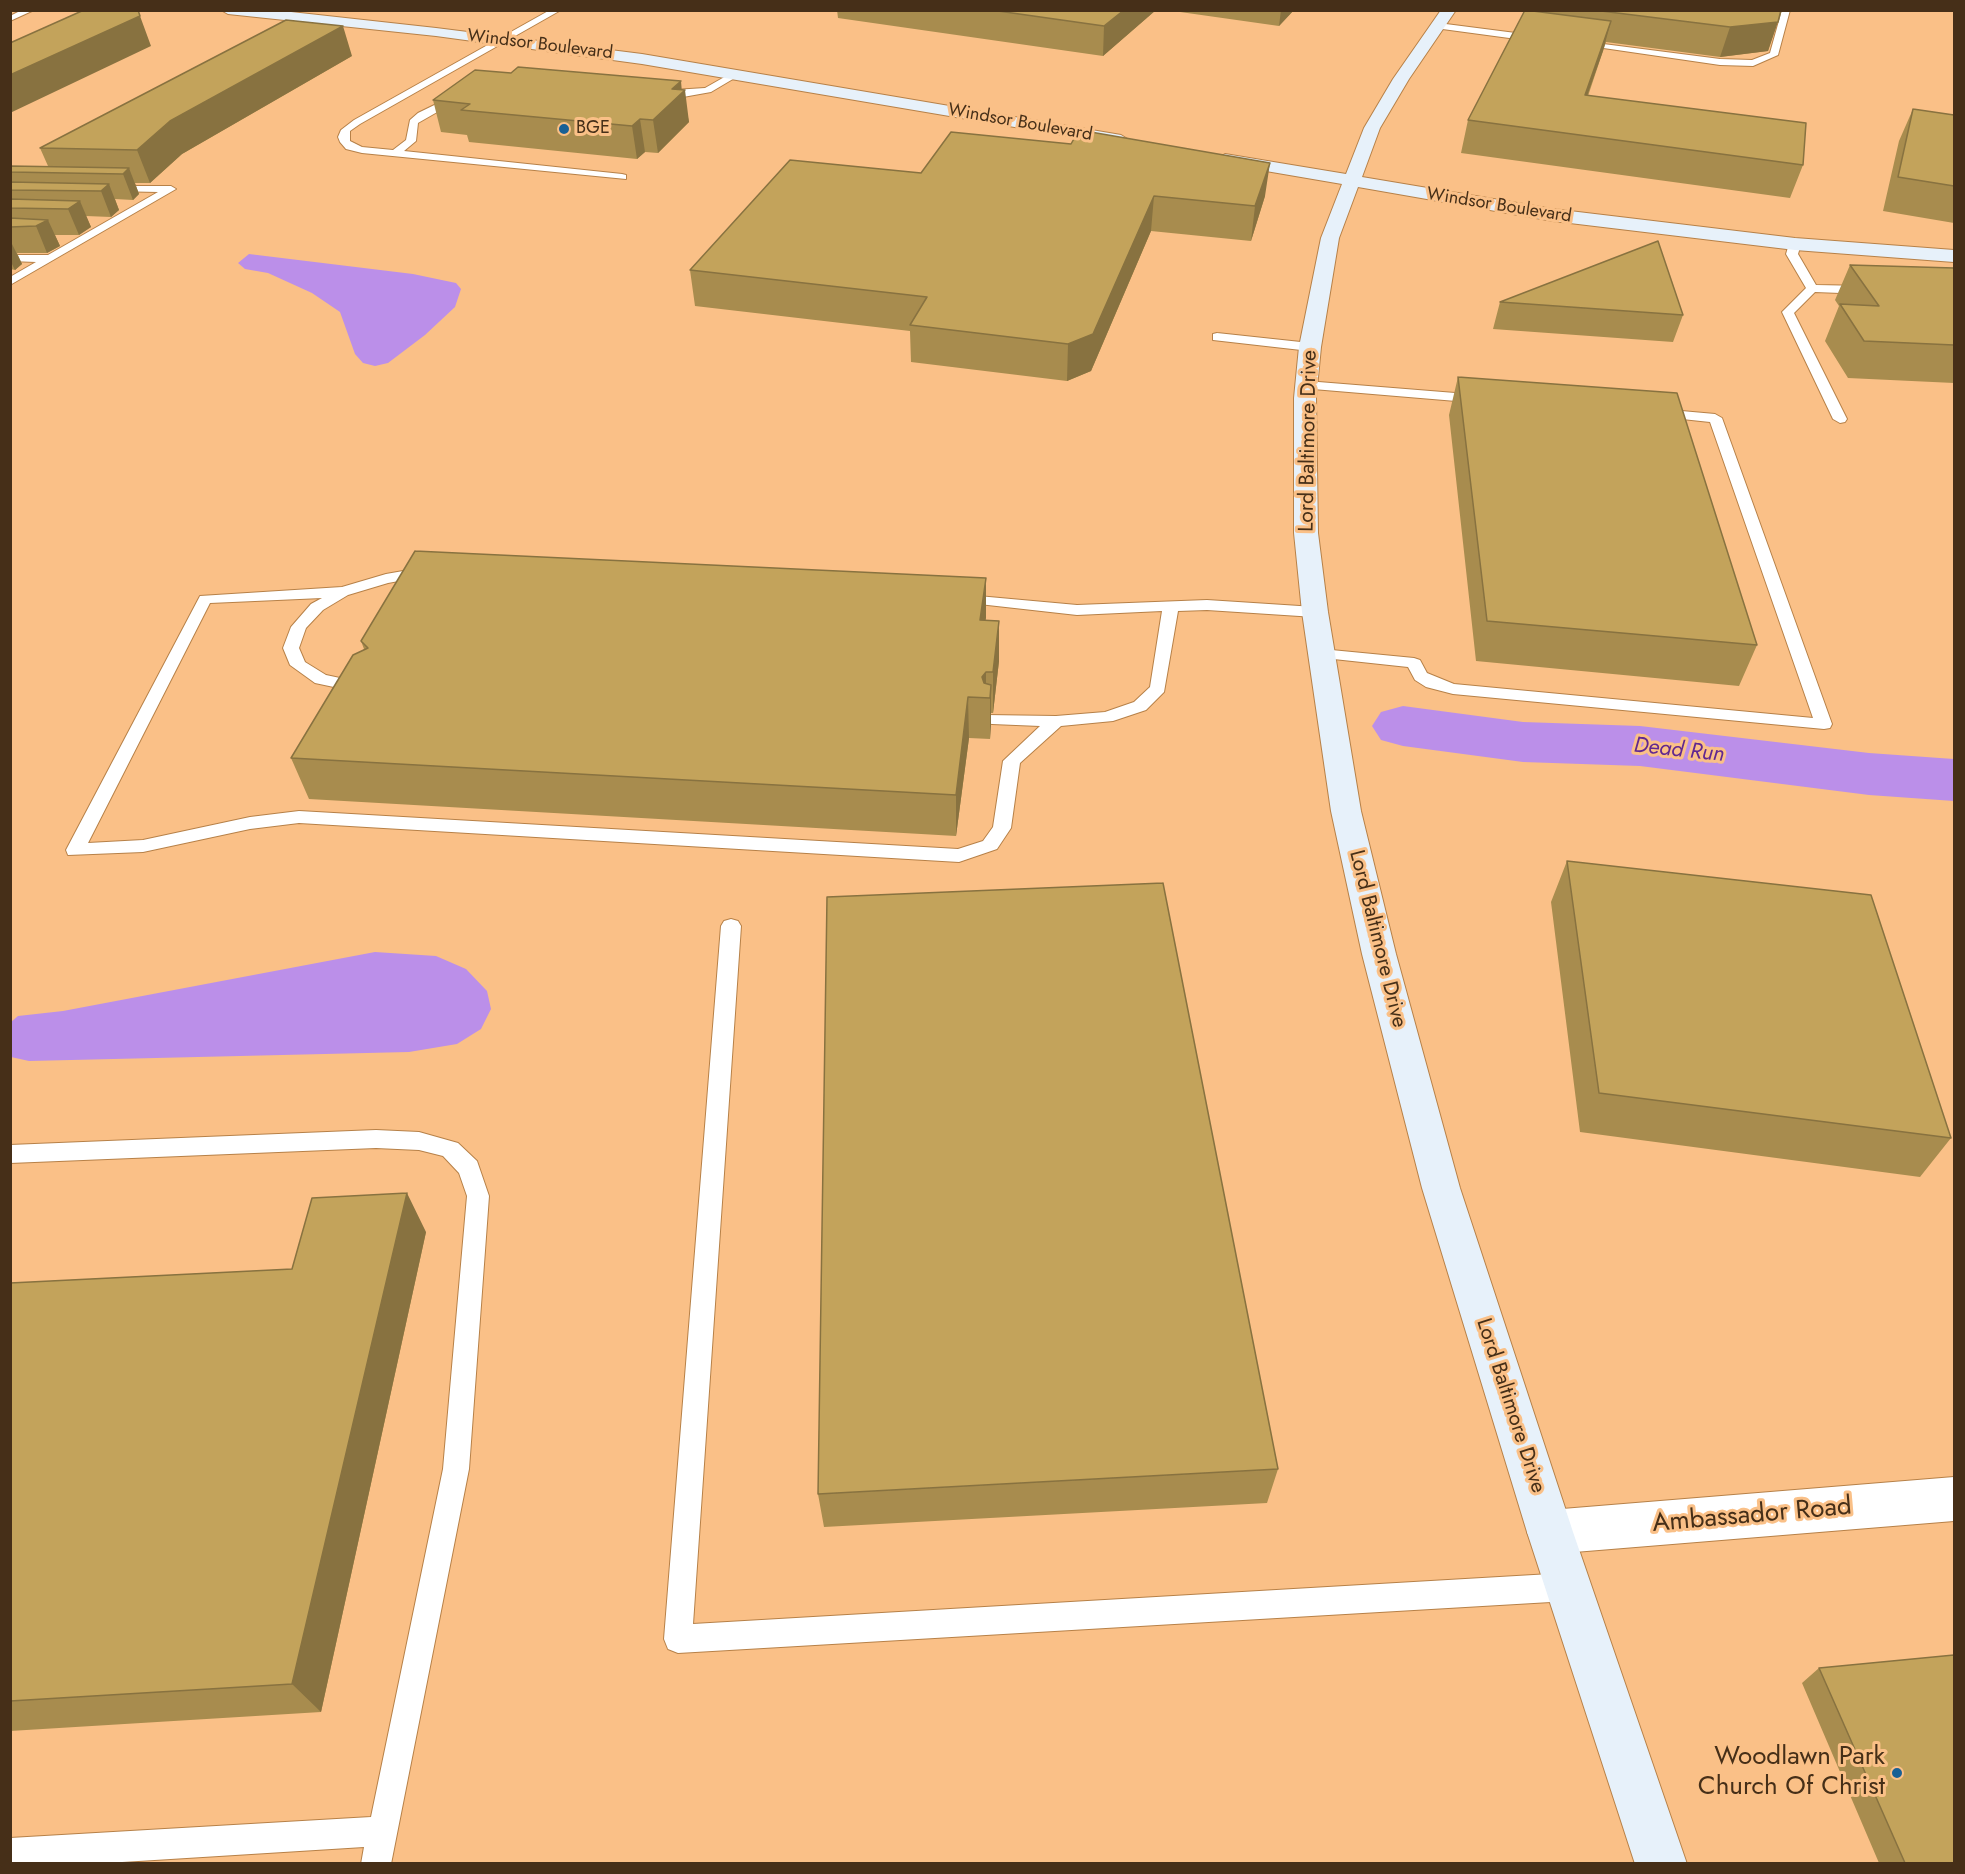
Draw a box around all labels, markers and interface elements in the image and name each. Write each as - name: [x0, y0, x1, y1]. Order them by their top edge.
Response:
- street label: Windsor Boulevard: [466, 25, 614, 65]
- street label: Windsor Boulevard: [946, 100, 1094, 146]
- place label: BGE: [576, 118, 610, 140]
- marker: BGE: [557, 122, 571, 136]
- street label: Windsor Boulevard: [1425, 184, 1573, 228]
- street label: Lord Baltimore Drive: [1295, 350, 1323, 532]
- water label: Dead Run: [1632, 733, 1726, 769]
- street label: Lord Baltimore Drive: [1343, 848, 1411, 1030]
- street label: Lord Baltimore Drive: [1470, 1316, 1550, 1496]
- street label: Ambassador Road: [1651, 1492, 1853, 1540]
- place label: Woodlawn Park Church Of Christ: [1698, 1742, 1885, 1804]
- marker: Woodlawn Park Church Of Christ: [1890, 1766, 1904, 1780]

